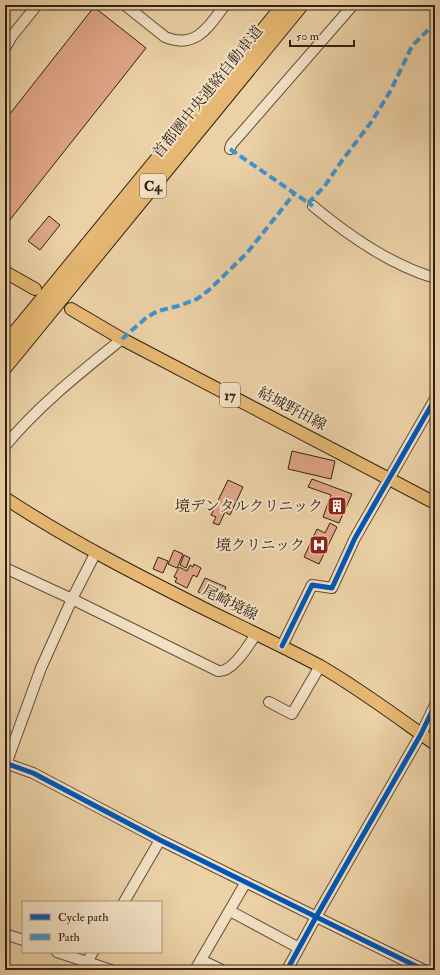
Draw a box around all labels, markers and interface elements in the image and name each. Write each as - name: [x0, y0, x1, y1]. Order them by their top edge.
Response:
- street label: 首都圏中央連絡自動車道: [149, 22, 267, 162]
- scale bar: [290, 22, 354, 48]
- text: 50 m: [296, 29, 320, 44]
- road number: C4: [140, 174, 166, 198]
- road number: 17: [220, 383, 240, 407]
- street label: 結城野田線: [254, 383, 330, 435]
- building icon: 境デンタルクリニック: [326, 495, 348, 517]
- place label: 境デンタルクリニック: [175, 497, 323, 516]
- hospital icon: 境クリニック: [308, 534, 330, 556]
- place label: 境クリニック: [216, 536, 305, 555]
- street label: 尾崎境線: [199, 581, 261, 625]
- legend: [22, 901, 162, 953]
- text: Cycle path: [58, 910, 109, 925]
- text: Path: [58, 930, 81, 945]

